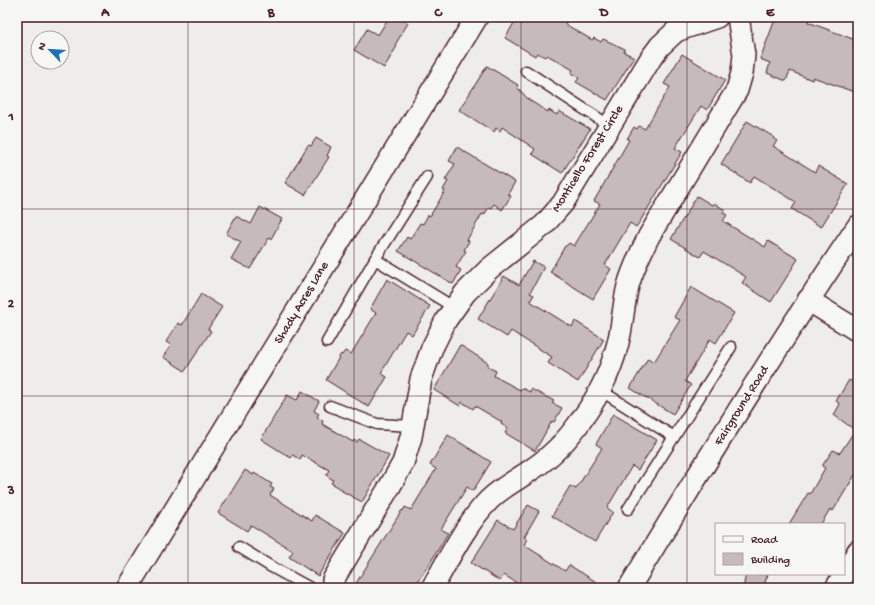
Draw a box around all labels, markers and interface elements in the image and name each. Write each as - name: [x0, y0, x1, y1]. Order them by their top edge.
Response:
- text: A: [100, 6, 110, 21]
- text: B: [267, 6, 276, 21]
- text: C: [433, 6, 443, 21]
- text: D: [599, 6, 609, 21]
- text: E: [766, 6, 775, 21]
- north arrow: [30, 30, 70, 70]
- text: N: [36, 41, 50, 52]
- street label: Monticello Forest Circle: [549, 103, 627, 215]
- text: 1: [7, 110, 14, 125]
- street label: Shady Acres Lane: [272, 259, 333, 347]
- text: 2: [8, 297, 15, 312]
- street label: Fairground Road: [711, 362, 773, 450]
- text: 3: [7, 484, 15, 499]
- legend: [715, 523, 845, 575]
- text: Road: [751, 534, 778, 548]
- text: Building: [750, 554, 790, 568]

